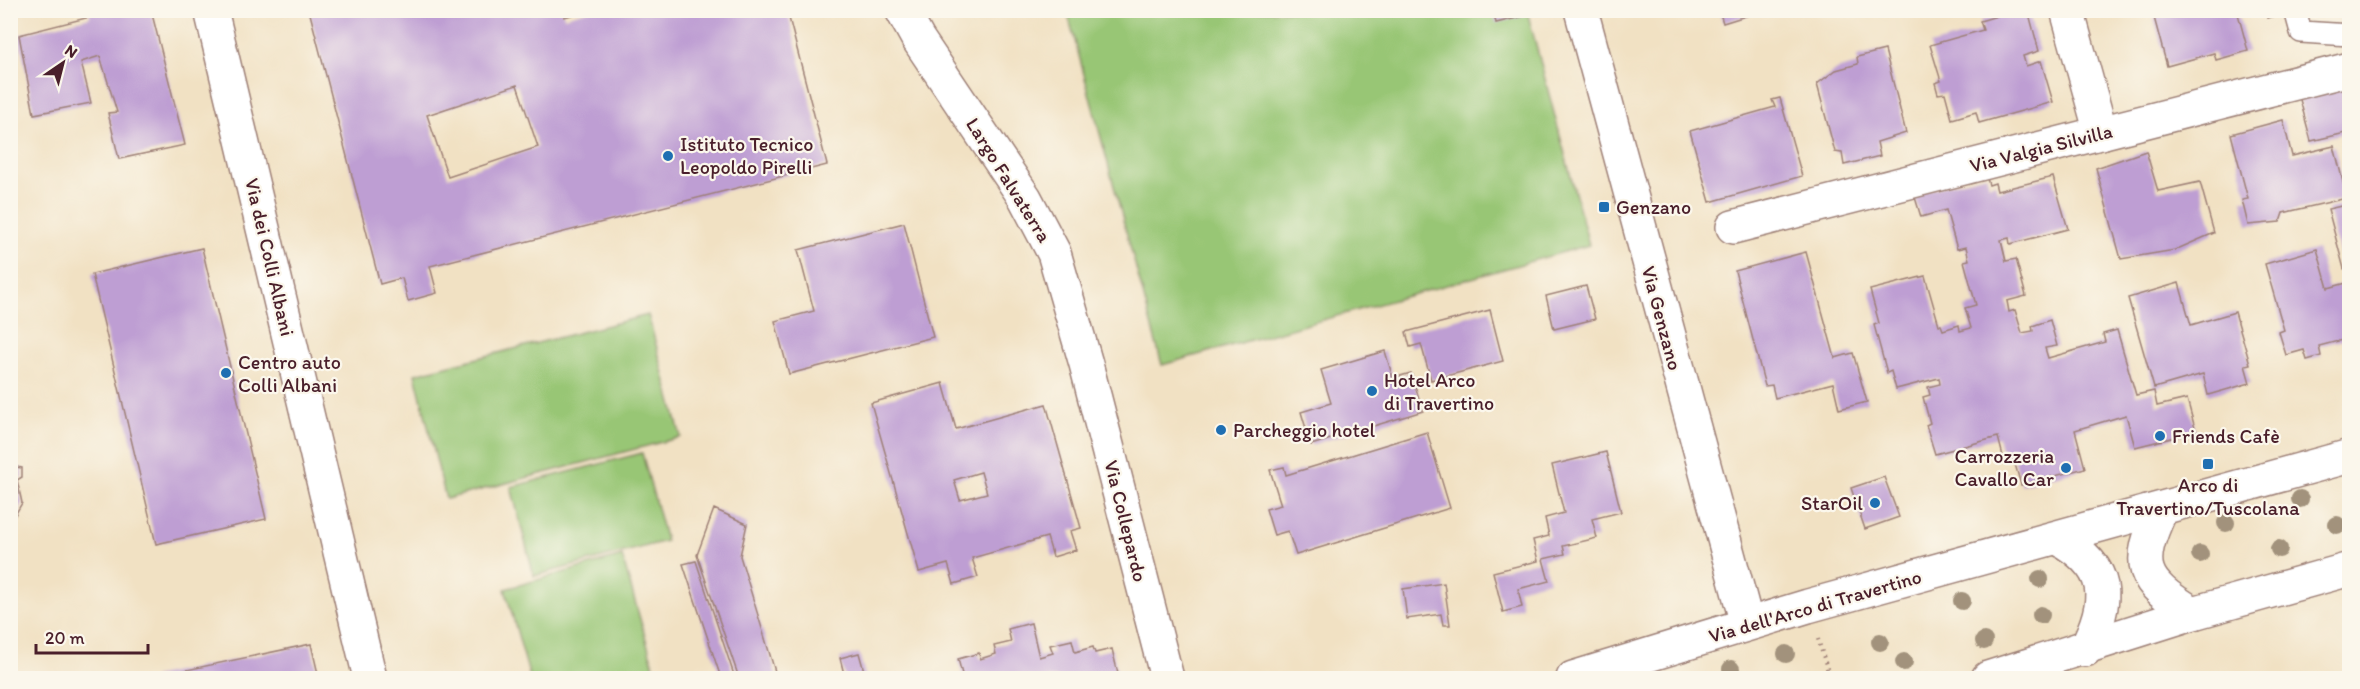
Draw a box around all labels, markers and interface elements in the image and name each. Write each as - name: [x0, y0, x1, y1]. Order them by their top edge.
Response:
- north arrow: [33, 33, 93, 93]
- text: N: [61, 40, 81, 62]
- street label: Largo Falvaterra: [961, 113, 1057, 247]
- street label: Via Valgia Silvilla: [1967, 119, 2115, 177]
- place label: Istituto Tecnico Leopoldo Pirelli: [680, 132, 813, 179]
- marker: Istituto Tecnico Leopoldo Pirelli: [661, 149, 675, 163]
- street label: Via dei Colli Albani: [240, 176, 300, 338]
- place label: Genzano: [1616, 195, 1691, 219]
- marker: Genzano: [1597, 200, 1611, 214]
- street label: Via Genzano: [1637, 263, 1687, 373]
- place label: Centro auto Colli Albani: [238, 350, 341, 397]
- marker: Centro auto Colli Albani: [219, 366, 233, 380]
- place label: Hotel Arco di Travertino: [1384, 368, 1494, 415]
- marker: Hotel Arco di Travertino: [1365, 384, 1379, 398]
- place label: Parcheggio hotel: [1233, 418, 1376, 442]
- marker: Parcheggio hotel: [1214, 423, 1228, 437]
- place label: Friends Cafè: [2172, 424, 2280, 448]
- marker: Friends Cafè: [2153, 429, 2167, 443]
- place label: Carrozzeria Cavallo Car: [1954, 444, 2054, 491]
- marker: Arco di Travertino/Tuscolana: [2201, 457, 2215, 471]
- street label: Via Collepardo: [1099, 458, 1153, 584]
- marker: Carrozzeria Cavallo Car: [2059, 461, 2073, 475]
- place label: Arco di Travertino/Tuscolana: [2116, 473, 2300, 520]
- place label: StarOil: [1801, 491, 1863, 515]
- marker: StarOil: [1868, 496, 1882, 510]
- street label: Via dell'Arco di Travertino: [1706, 564, 1924, 648]
- scale bar: [36, 617, 148, 655]
- text: 20 m: [45, 627, 85, 649]

